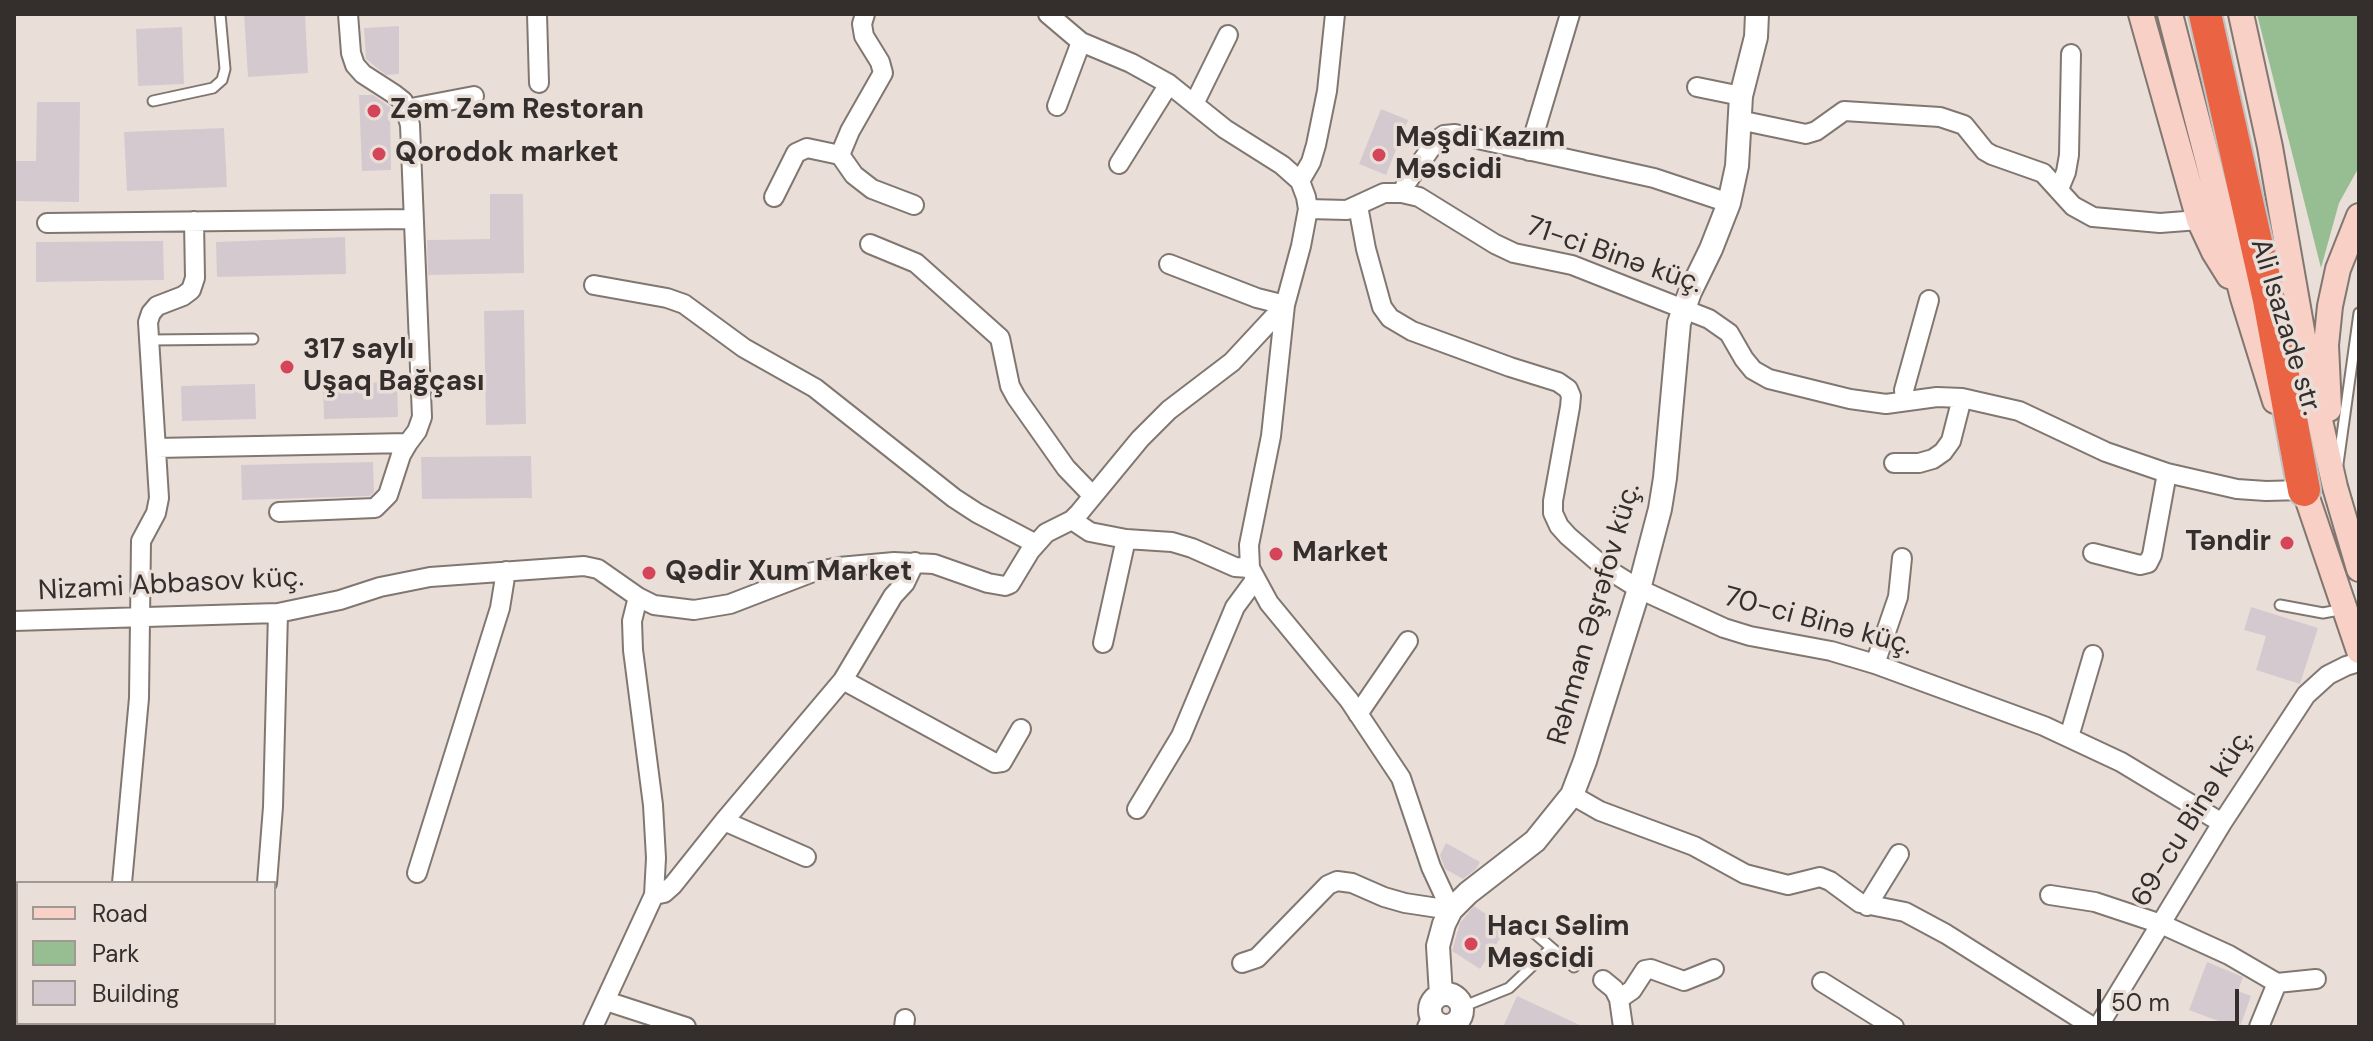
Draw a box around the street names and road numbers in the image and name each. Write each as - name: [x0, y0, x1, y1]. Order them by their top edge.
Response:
- street label: 71-ci Binə küç.: [1522, 210, 1706, 302]
- street label: Ali Isazade str.: [2242, 235, 2328, 419]
- street label: Rəhman Əşrəfov küç.: [1542, 479, 1648, 749]
- street label: Nizami Abbasov küç.: [37, 561, 305, 609]
- street label: 70-ci Binə küç.: [1720, 581, 1916, 663]
- street label: 69-cu Binə küç.: [2125, 723, 2261, 913]

